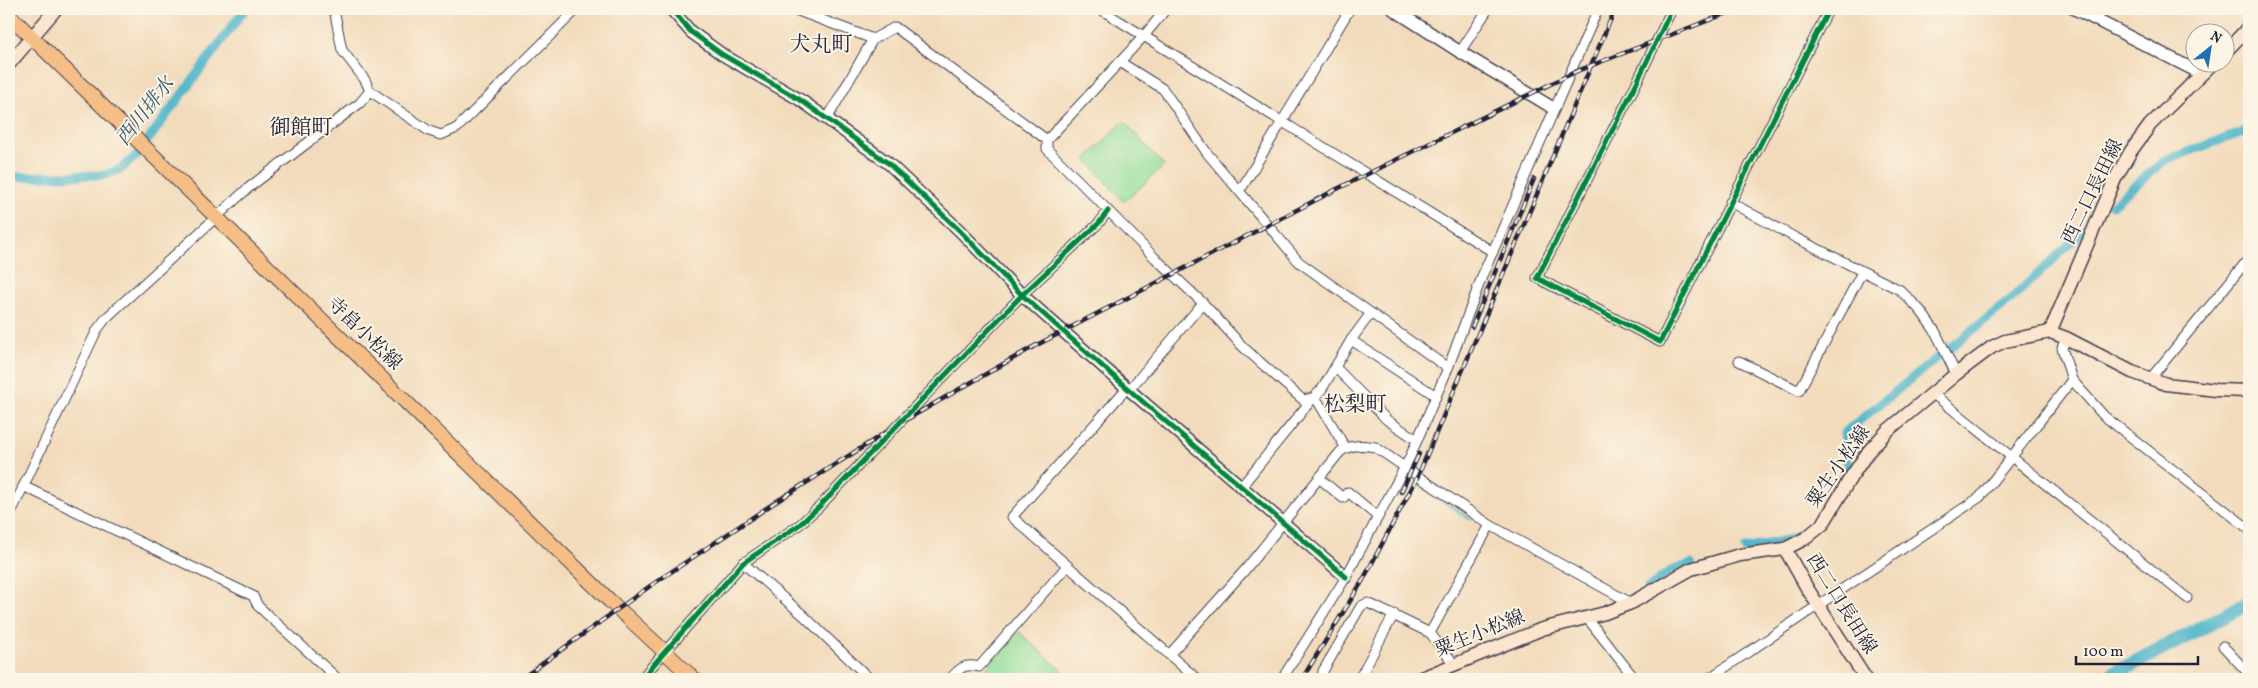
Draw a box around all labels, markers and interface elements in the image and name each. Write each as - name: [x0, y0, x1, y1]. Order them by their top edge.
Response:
- north arrow: [2186, 22, 2236, 72]
- text: N: [2207, 27, 2225, 49]
- district label: 犬丸町: [790, 31, 853, 60]
- water label: 西川排水: [110, 70, 183, 152]
- district label: 御館町: [270, 114, 333, 143]
- street label: 西二口長田線: [2056, 135, 2130, 249]
- street label: 寺畠小松線: [321, 292, 407, 376]
- district label: 松梨町: [1324, 391, 1387, 420]
- street label: 粟生小松線: [1801, 421, 1877, 513]
- street label: 西二口長田線: [1800, 549, 1882, 659]
- street label: 粟生小松線: [1431, 604, 1529, 664]
- scale bar: [2076, 633, 2198, 665]
- text: 100 m: [2083, 642, 2123, 663]

